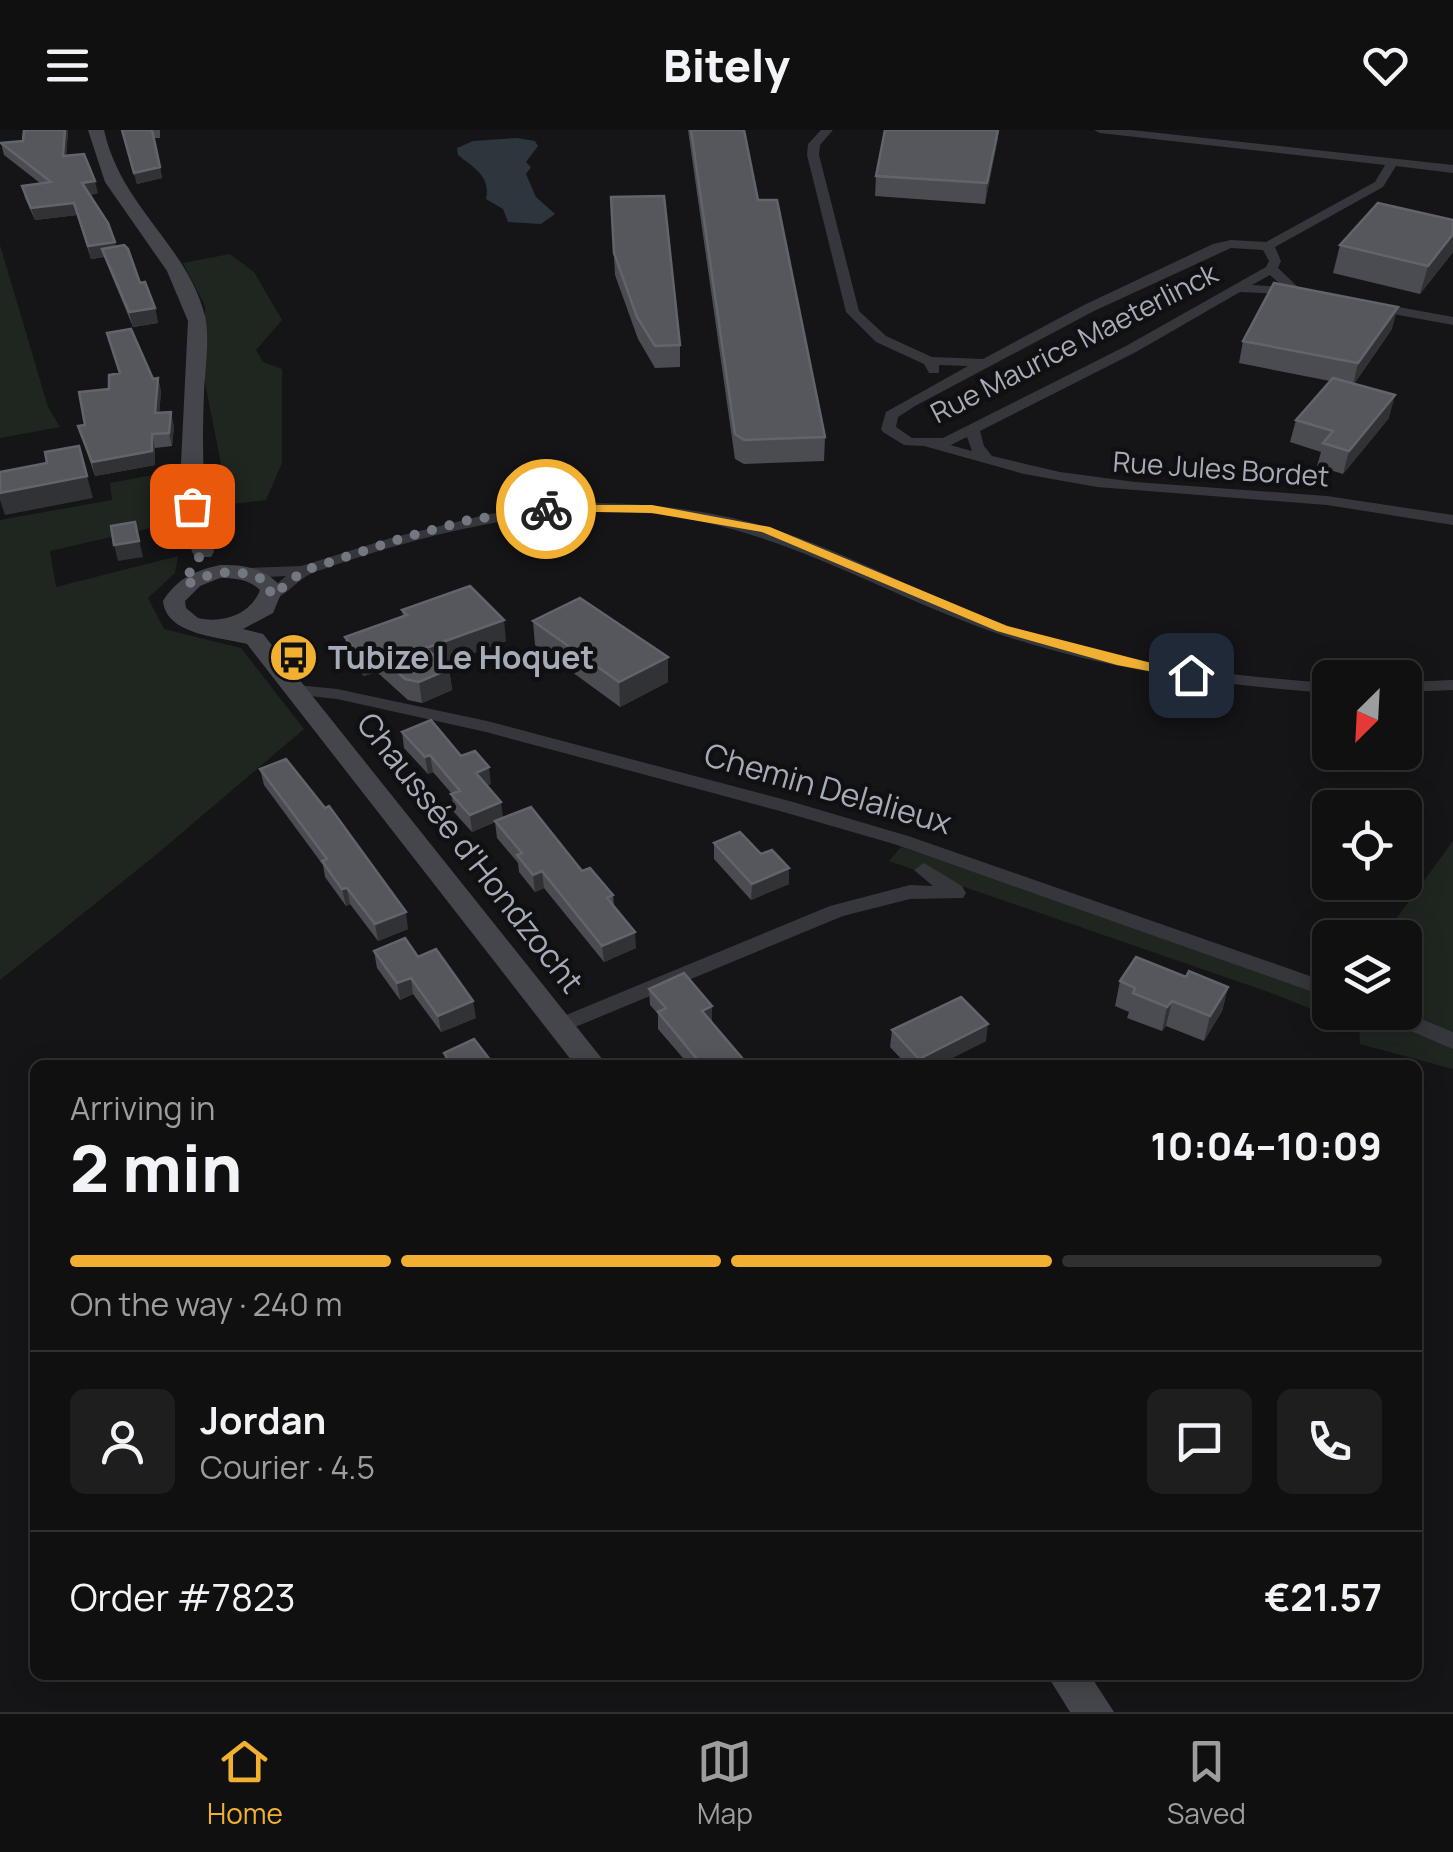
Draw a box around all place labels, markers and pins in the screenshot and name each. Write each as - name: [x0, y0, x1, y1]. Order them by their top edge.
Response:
- pin: [150, 464, 235, 549]
- bus stop icon: Tubize Le Hoquet: [267, 632, 319, 684]
- pin: [1149, 633, 1234, 718]
- place label: Tubize Le Hoquet: [328, 635, 594, 679]

